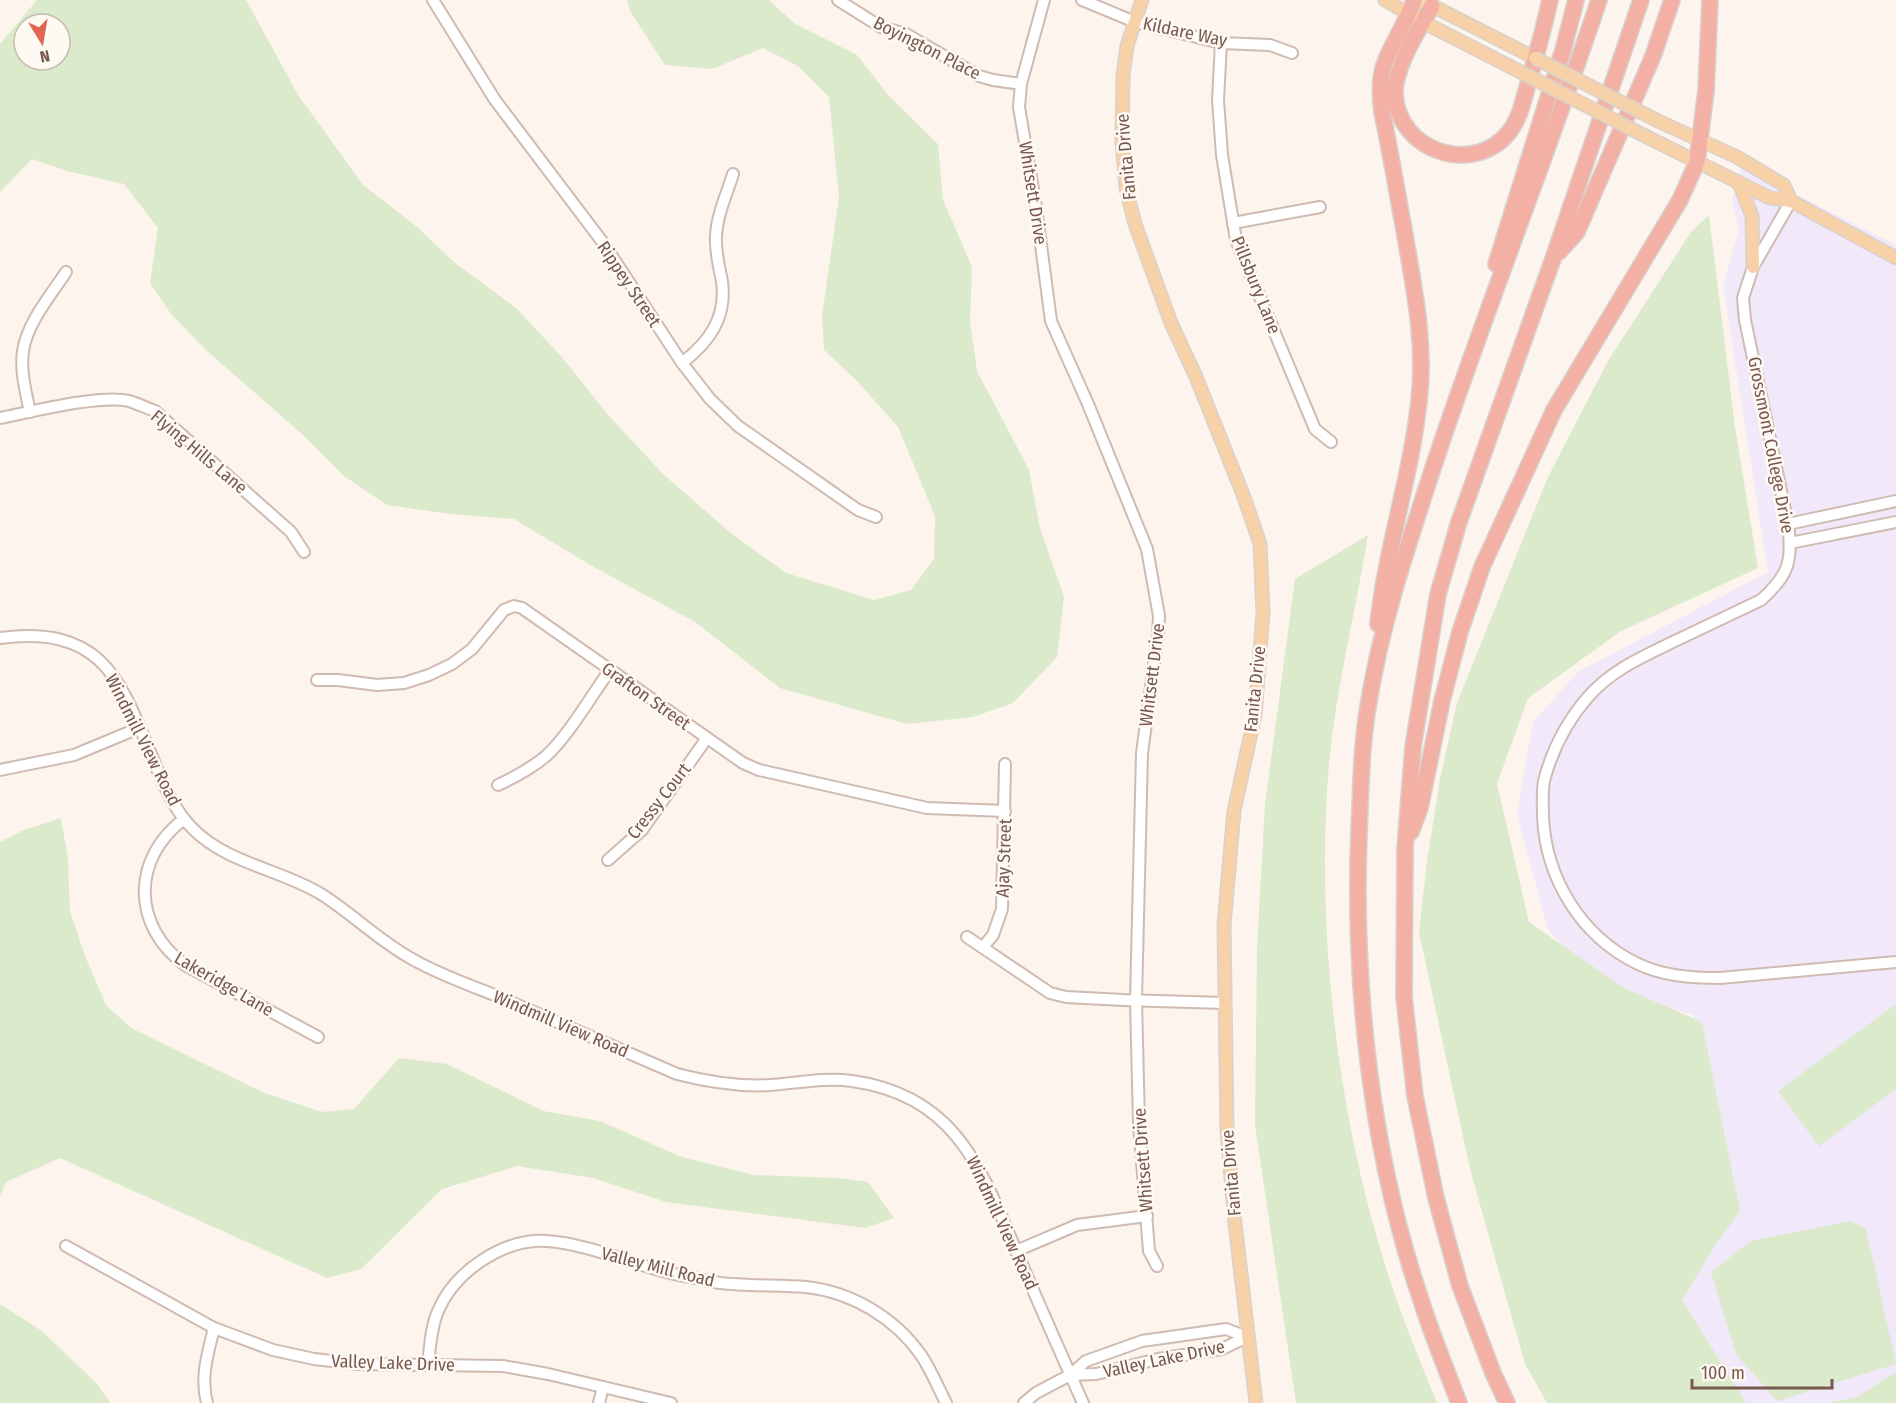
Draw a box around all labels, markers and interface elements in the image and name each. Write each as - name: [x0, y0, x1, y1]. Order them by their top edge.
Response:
- north arrow: [12, 12, 72, 72]
- street label: Boyington Place: [870, 12, 984, 85]
- street label: Kildare Way: [1141, 12, 1229, 52]
- text: N: [38, 46, 51, 66]
- street label: Fanita Drive: [1111, 113, 1141, 201]
- street label: Whitsett Drive: [1014, 140, 1052, 246]
- street label: Pillsbury Lane: [1226, 233, 1286, 337]
- street label: Rippey Street: [592, 237, 666, 331]
- street label: Grossmont College Drive: [1743, 355, 1799, 535]
- street label: Flying Hills Lane: [146, 405, 252, 499]
- street label: Whitsett Drive: [1135, 622, 1169, 728]
- street label: Fanita Drive: [1240, 645, 1270, 733]
- street label: Grafton Street: [597, 657, 695, 735]
- street label: Windmill View Road: [100, 670, 186, 810]
- street label: Cressy Court: [622, 758, 696, 843]
- street label: Ajay Street: [992, 818, 1016, 898]
- street label: Lakeridge Lane: [171, 947, 277, 1021]
- street label: Windmill View Road: [490, 986, 632, 1062]
- street label: Whitsett Drive: [1128, 1107, 1158, 1213]
- street label: Fanita Drive: [1216, 1129, 1246, 1217]
- street label: Windmill View Road: [961, 1153, 1043, 1293]
- street label: Valley Mill Road: [599, 1242, 717, 1292]
- street label: Valley Lake Drive: [1101, 1335, 1227, 1383]
- street label: Valley Lake Drive: [331, 1350, 455, 1376]
- scale bar: [1692, 1352, 1832, 1390]
- text: 100 m: [1701, 1362, 1745, 1384]

